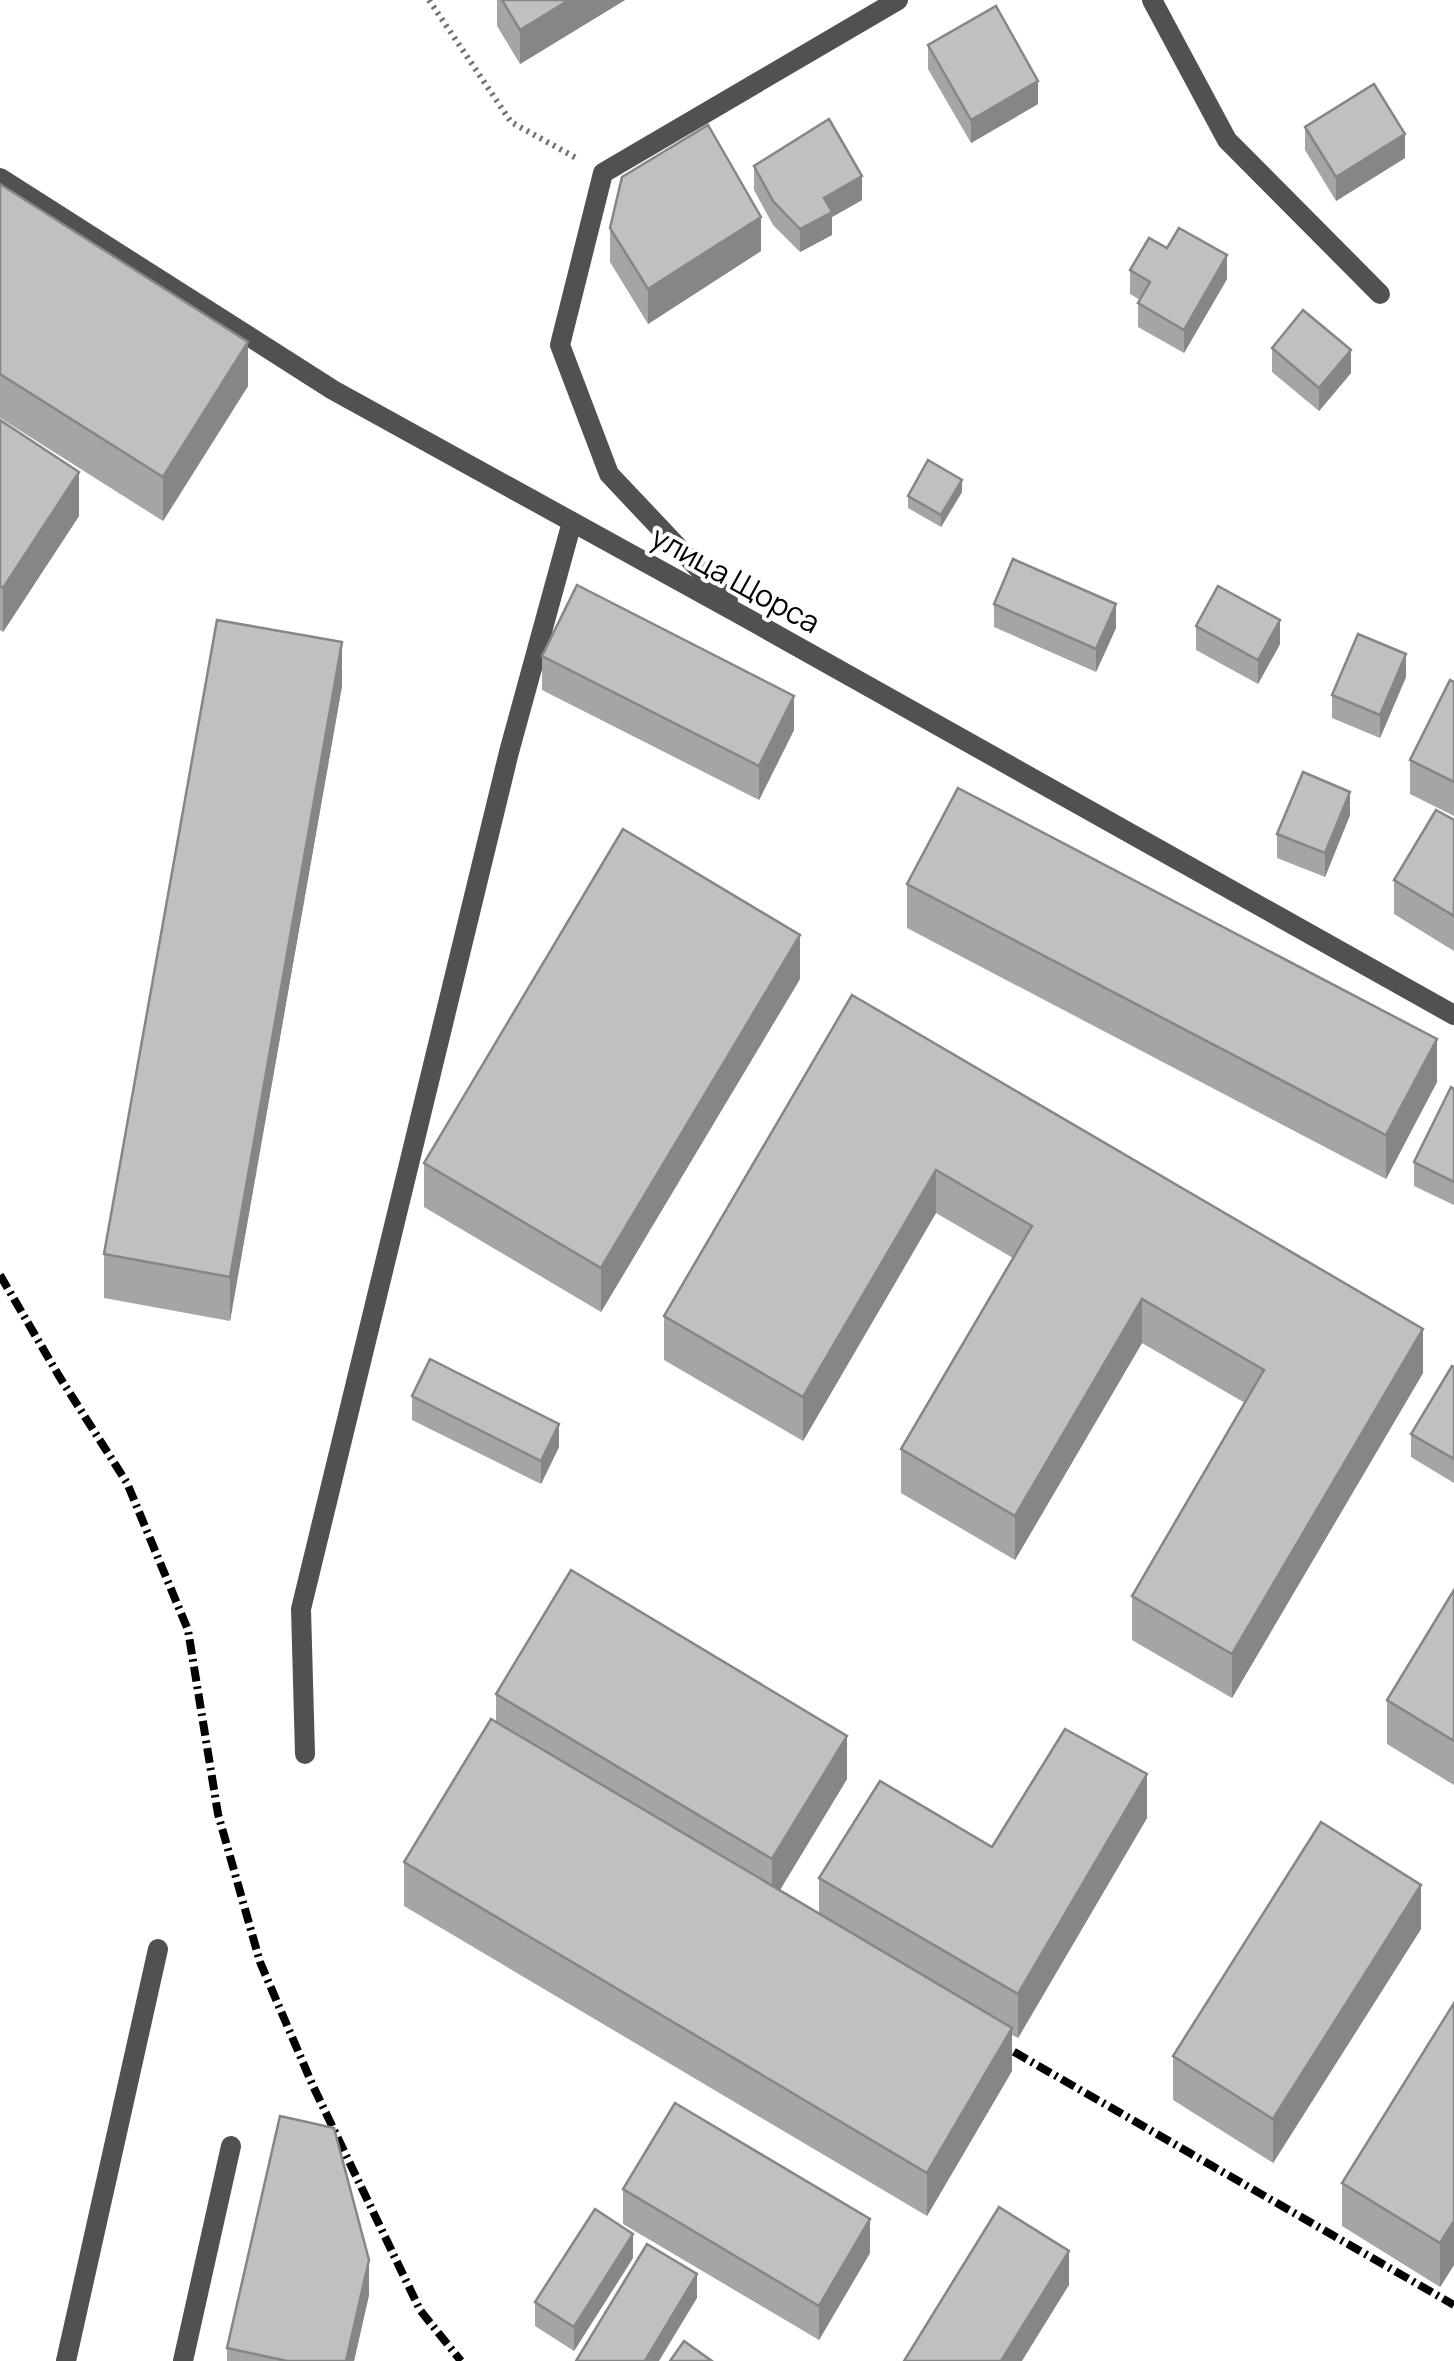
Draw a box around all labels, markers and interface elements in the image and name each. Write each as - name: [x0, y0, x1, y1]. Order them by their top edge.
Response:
- street label: улица Щорса: [644, 516, 828, 642]

